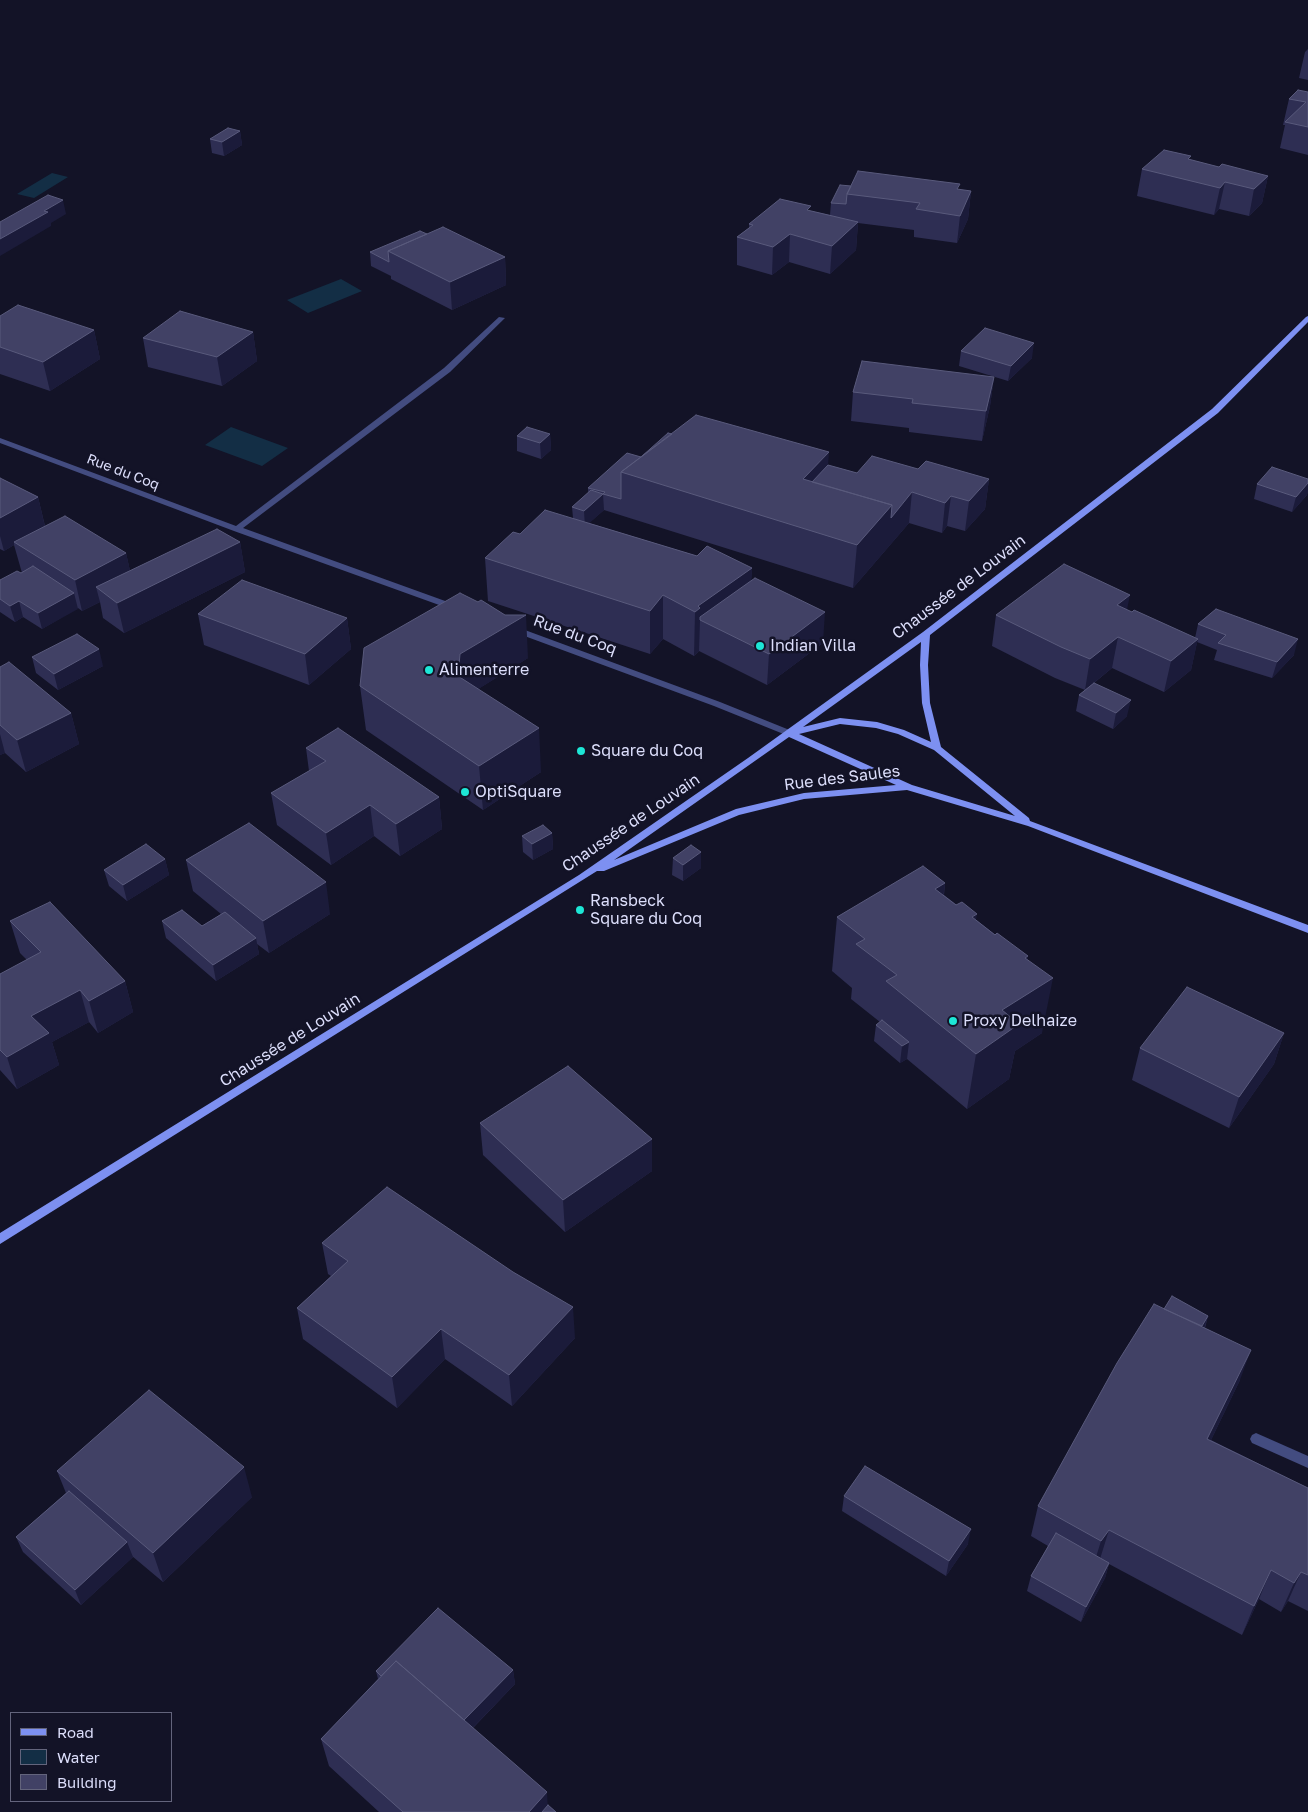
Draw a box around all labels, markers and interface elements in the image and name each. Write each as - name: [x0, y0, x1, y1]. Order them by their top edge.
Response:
- street label: Rue du Coq: [84, 450, 162, 494]
- street label: Chaussée de Louvain: [889, 531, 1029, 643]
- street label: Rue du Coq: [531, 611, 619, 659]
- place label: Indian Villa: [770, 636, 856, 656]
- marker: Indian Villa: [754, 640, 766, 652]
- place label: Alimenterre: [439, 660, 529, 680]
- marker: Alimenterre: [423, 664, 435, 676]
- place label: Square du Coq: [591, 741, 703, 761]
- marker: Square du Coq: [575, 745, 587, 757]
- street label: Rue des Saules: [783, 761, 901, 795]
- street label: Chaussée de Louvain: [558, 770, 704, 876]
- place label: OptiSquare: [475, 782, 562, 802]
- marker: OptiSquare: [459, 786, 471, 798]
- place label: Ransbeck Square du Coq: [590, 891, 702, 929]
- marker: Ransbeck Square du Coq: [574, 904, 586, 916]
- street label: Chaussée de Louvain: [216, 989, 364, 1091]
- place label: Proxy Delhaize: [963, 1011, 1077, 1031]
- marker: Proxy Delhaize: [947, 1015, 959, 1027]
- legend: [10, 1712, 172, 1802]
- text: Road: [57, 1723, 94, 1741]
- text: Water: [57, 1748, 100, 1766]
- text: Building: [57, 1773, 117, 1791]

